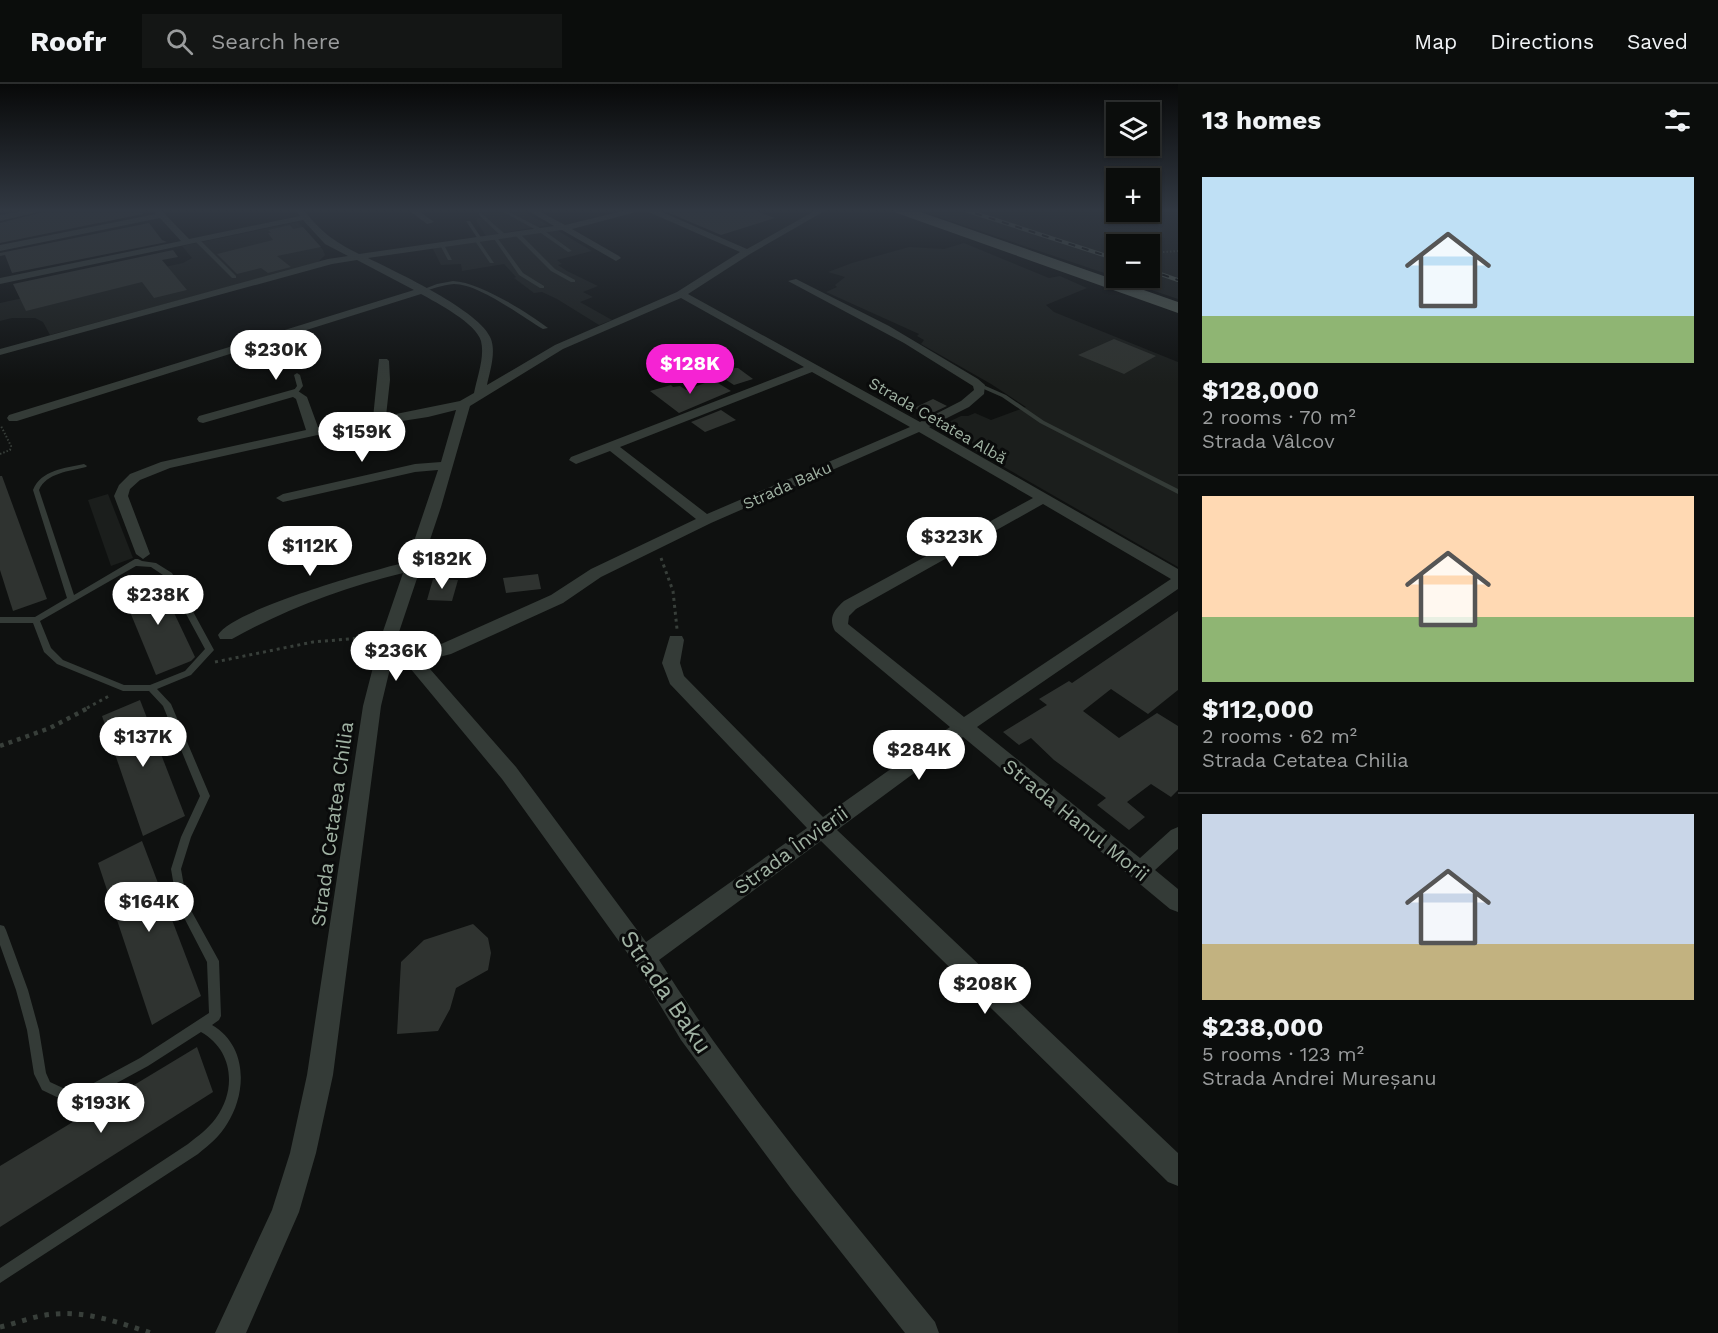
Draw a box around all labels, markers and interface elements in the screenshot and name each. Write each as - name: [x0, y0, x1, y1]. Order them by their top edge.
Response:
- search box: [142, 14, 562, 68]
- text: Roofr: [30, 25, 106, 58]
- icon: search: [163, 25, 196, 58]
- text: Search here: [211, 29, 340, 54]
- text: Map: [1414, 29, 1457, 54]
- text: Directions: [1490, 29, 1594, 54]
- text: Saved: [1627, 29, 1688, 54]
- map controls: [1106, 102, 1160, 288]
- button: layers: [1106, 102, 1160, 156]
- icon: filters: [1661, 104, 1694, 137]
- text: 13 homes: [1202, 105, 1321, 135]
- button: +: [1106, 168, 1160, 222]
- icon: home: [1394, 216, 1502, 324]
- button: −: [1106, 234, 1160, 288]
- pin: $230K: [234, 330, 318, 381]
- text: $230K: [244, 337, 308, 361]
- pin: $128K: [648, 344, 732, 395]
- text: $128K: [660, 351, 720, 375]
- street label: Strada Cetatea Albă: [865, 373, 1010, 468]
- text: $128,000: [1202, 375, 1319, 405]
- text: 2 rooms · 70 m²: [1202, 405, 1356, 429]
- pin: $159K: [320, 412, 404, 463]
- text: $159K: [332, 419, 392, 443]
- text: Strada Vâlcov: [1202, 429, 1335, 453]
- street label: Strada Baku: [740, 457, 834, 513]
- pin: $323K: [910, 517, 994, 568]
- text: $323K: [921, 524, 983, 548]
- pin: $112K: [268, 526, 352, 577]
- text: $112K: [282, 533, 338, 557]
- icon: home: [1394, 535, 1502, 643]
- pin: $182K: [400, 539, 484, 590]
- text: $182K: [412, 546, 472, 570]
- pin: $238K: [116, 575, 200, 626]
- text: $238K: [127, 582, 190, 606]
- pin: $236K: [354, 631, 438, 682]
- text: $236K: [365, 638, 427, 662]
- text: $112,000: [1202, 694, 1314, 724]
- pin: $137K: [101, 717, 185, 768]
- street label: Strada Cetatea Chilia: [306, 720, 358, 928]
- text: $137K: [114, 724, 172, 748]
- text: 2 rooms · 62 m²: [1202, 724, 1357, 748]
- pin: $284K: [877, 730, 961, 781]
- text: $284K: [887, 737, 951, 761]
- text: Strada Cetatea Chilia: [1202, 748, 1409, 772]
- street label: Strada Hanul Morii: [998, 754, 1154, 886]
- street label: Strada Învierii: [729, 801, 853, 899]
- icon: home: [1394, 853, 1502, 961]
- pin: $164K: [107, 882, 191, 933]
- text: $164K: [119, 889, 179, 913]
- street label: Strada Baku: [615, 925, 717, 1059]
- pin: $208K: [943, 964, 1027, 1015]
- text: $208K: [953, 971, 1017, 995]
- text: $238,000: [1202, 1012, 1323, 1042]
- text: 5 rooms · 123 m²: [1202, 1042, 1364, 1066]
- text: Strada Andrei Mureșanu: [1202, 1066, 1437, 1090]
- pin: $193K: [59, 1083, 143, 1134]
- text: $193K: [71, 1090, 131, 1114]

